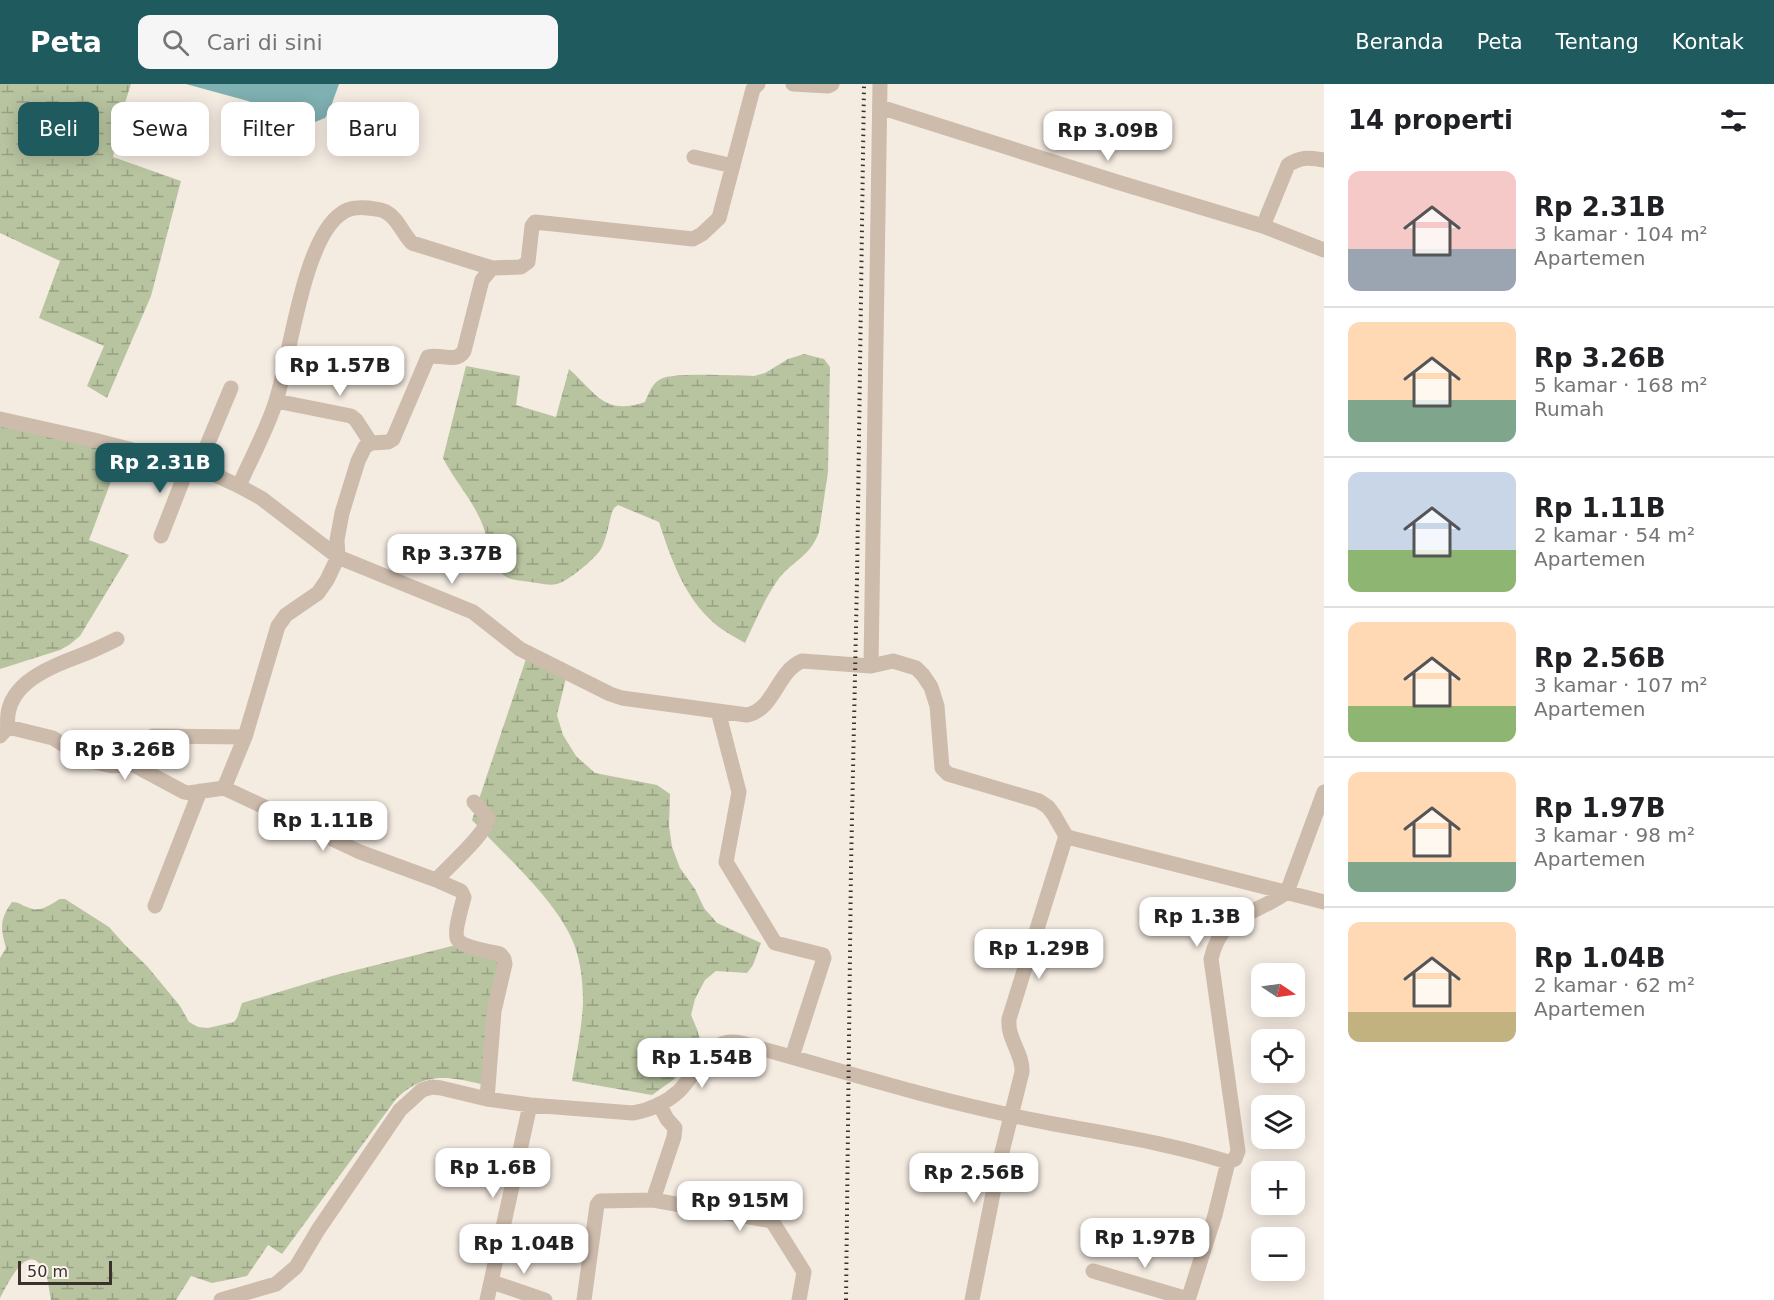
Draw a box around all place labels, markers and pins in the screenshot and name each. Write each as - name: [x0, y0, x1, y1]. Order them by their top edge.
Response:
- pin: Rp 3.09B: [1046, 111, 1170, 162]
- pin: Rp 1.57B: [278, 346, 402, 397]
- pin: Rp 2.31B: [98, 443, 222, 494]
- pin: Rp 3.37B: [390, 534, 514, 585]
- pin: Rp 3.26B: [63, 730, 187, 781]
- pin: Rp 1.11B: [261, 801, 385, 852]
- pin: Rp 1.3B: [1142, 897, 1252, 948]
- pin: Rp 1.29B: [977, 929, 1101, 980]
- pin: Rp 1.54B: [640, 1038, 764, 1089]
- pin: Rp 1.6B: [438, 1148, 548, 1199]
- pin: Rp 2.56B: [912, 1153, 1036, 1204]
- pin: Rp 915M: [685, 1181, 795, 1232]
- pin: Rp 1.97B: [1083, 1218, 1207, 1269]
- pin: Rp 1.04B: [462, 1224, 586, 1275]

